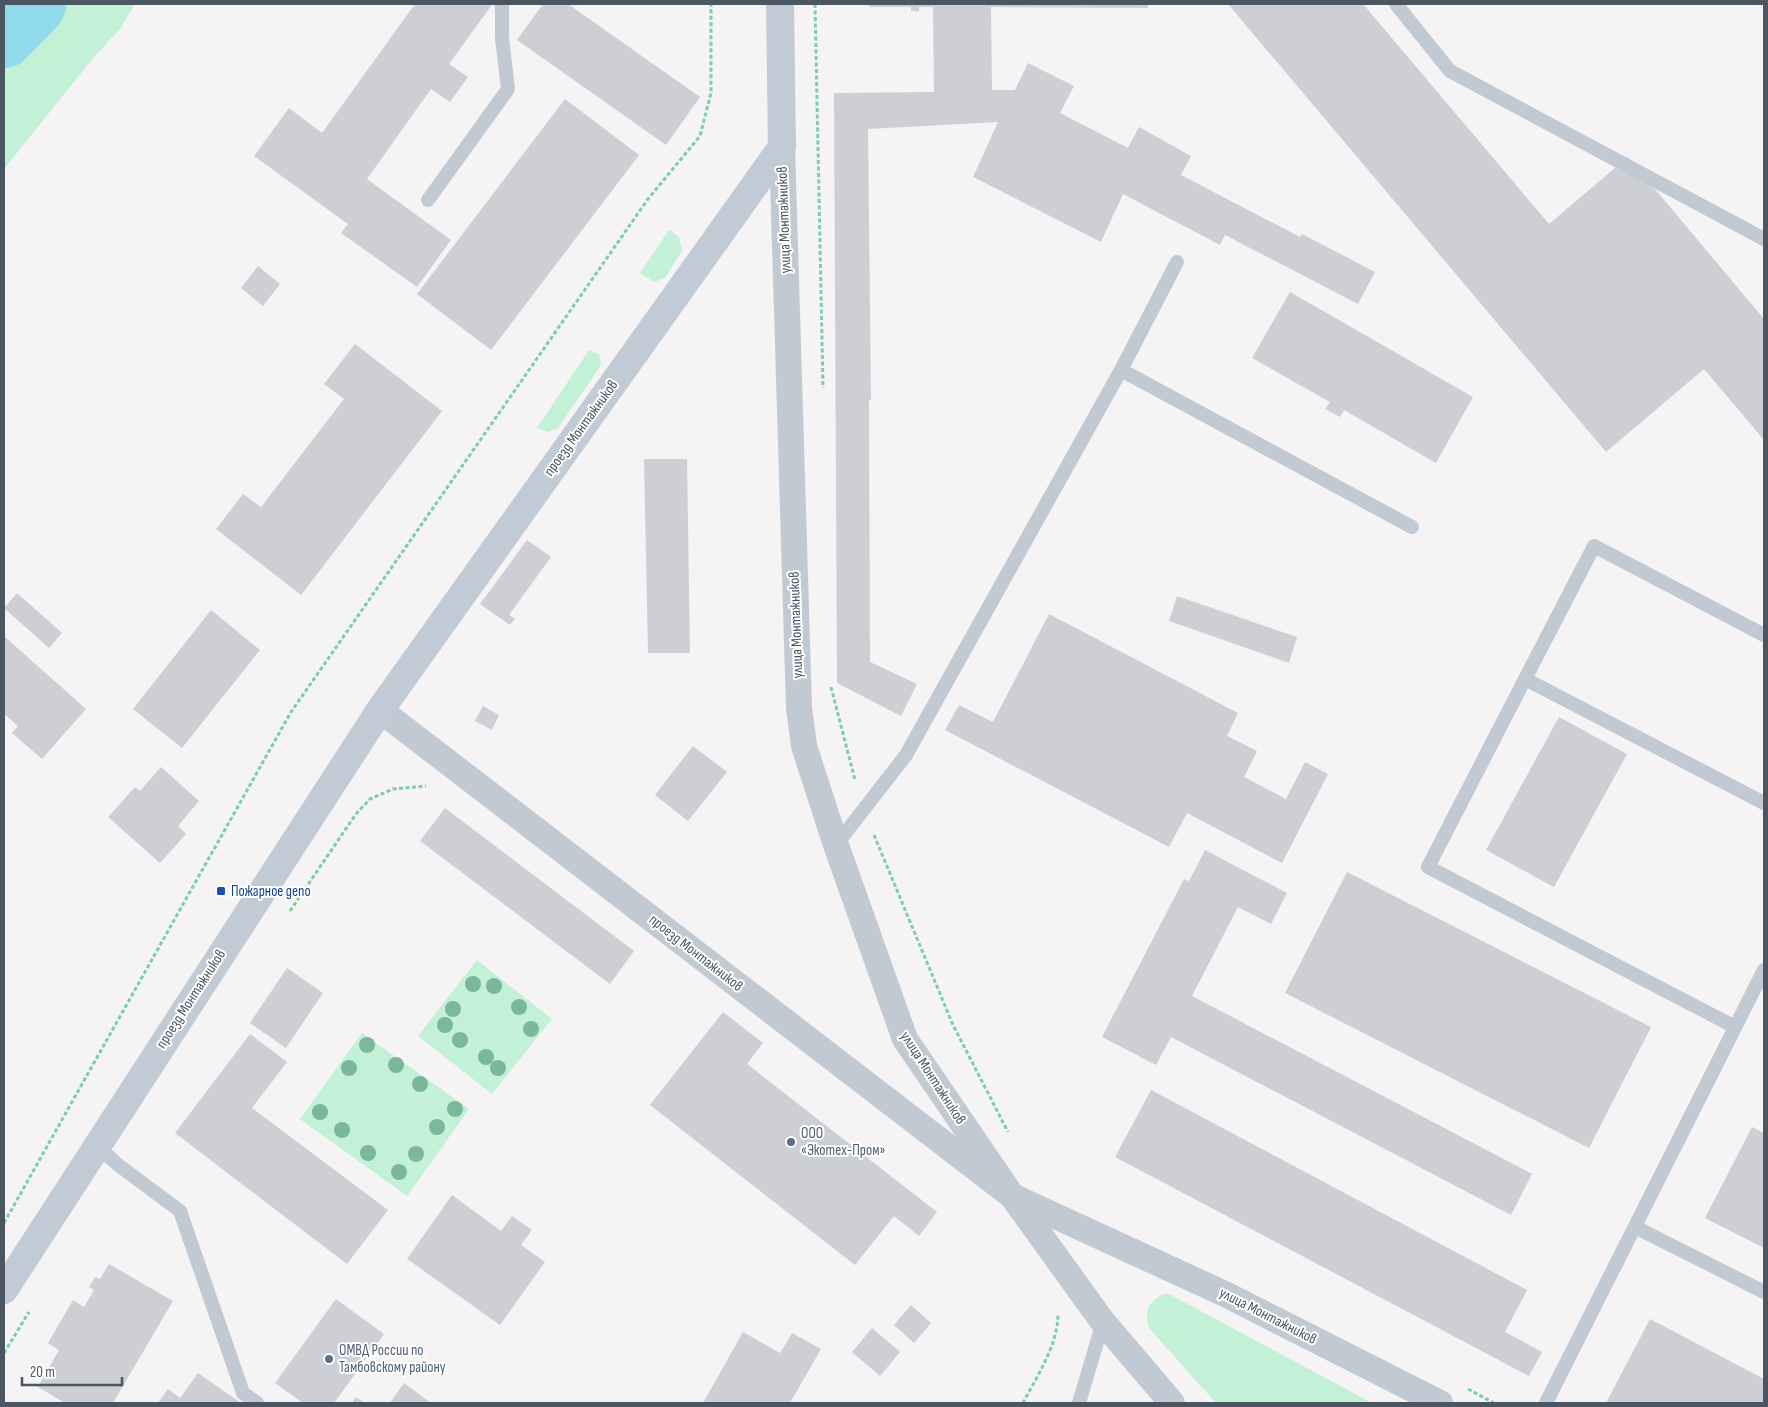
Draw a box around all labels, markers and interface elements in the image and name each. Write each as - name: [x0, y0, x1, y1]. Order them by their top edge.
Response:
- street label: улица Монтажников: [773, 166, 795, 274]
- street label: проезд Монтажников: [540, 376, 622, 480]
- street label: улица Монтажников: [785, 571, 807, 679]
- place label: Пожарное депо: [231, 882, 311, 901]
- marker: Пожарное депо: [215, 885, 227, 897]
- street label: проезд Монтажников: [645, 910, 747, 996]
- street label: проезд Монтажников: [152, 946, 230, 1052]
- street label: улица Монтажников: [896, 1028, 970, 1128]
- place label: ООО «Экотех-Пром»: [801, 1124, 886, 1160]
- marker: ООО «Экотех-Пром»: [785, 1136, 797, 1148]
- street label: улица Монтажников: [1216, 1283, 1320, 1349]
- place label: ОМВД России по Тамбовскому району: [339, 1341, 446, 1377]
- marker: ОМВД России по Тамбовскому району: [323, 1353, 335, 1365]
- scale bar: [22, 1354, 122, 1386]
- text: 20 m: [30, 1363, 55, 1382]

